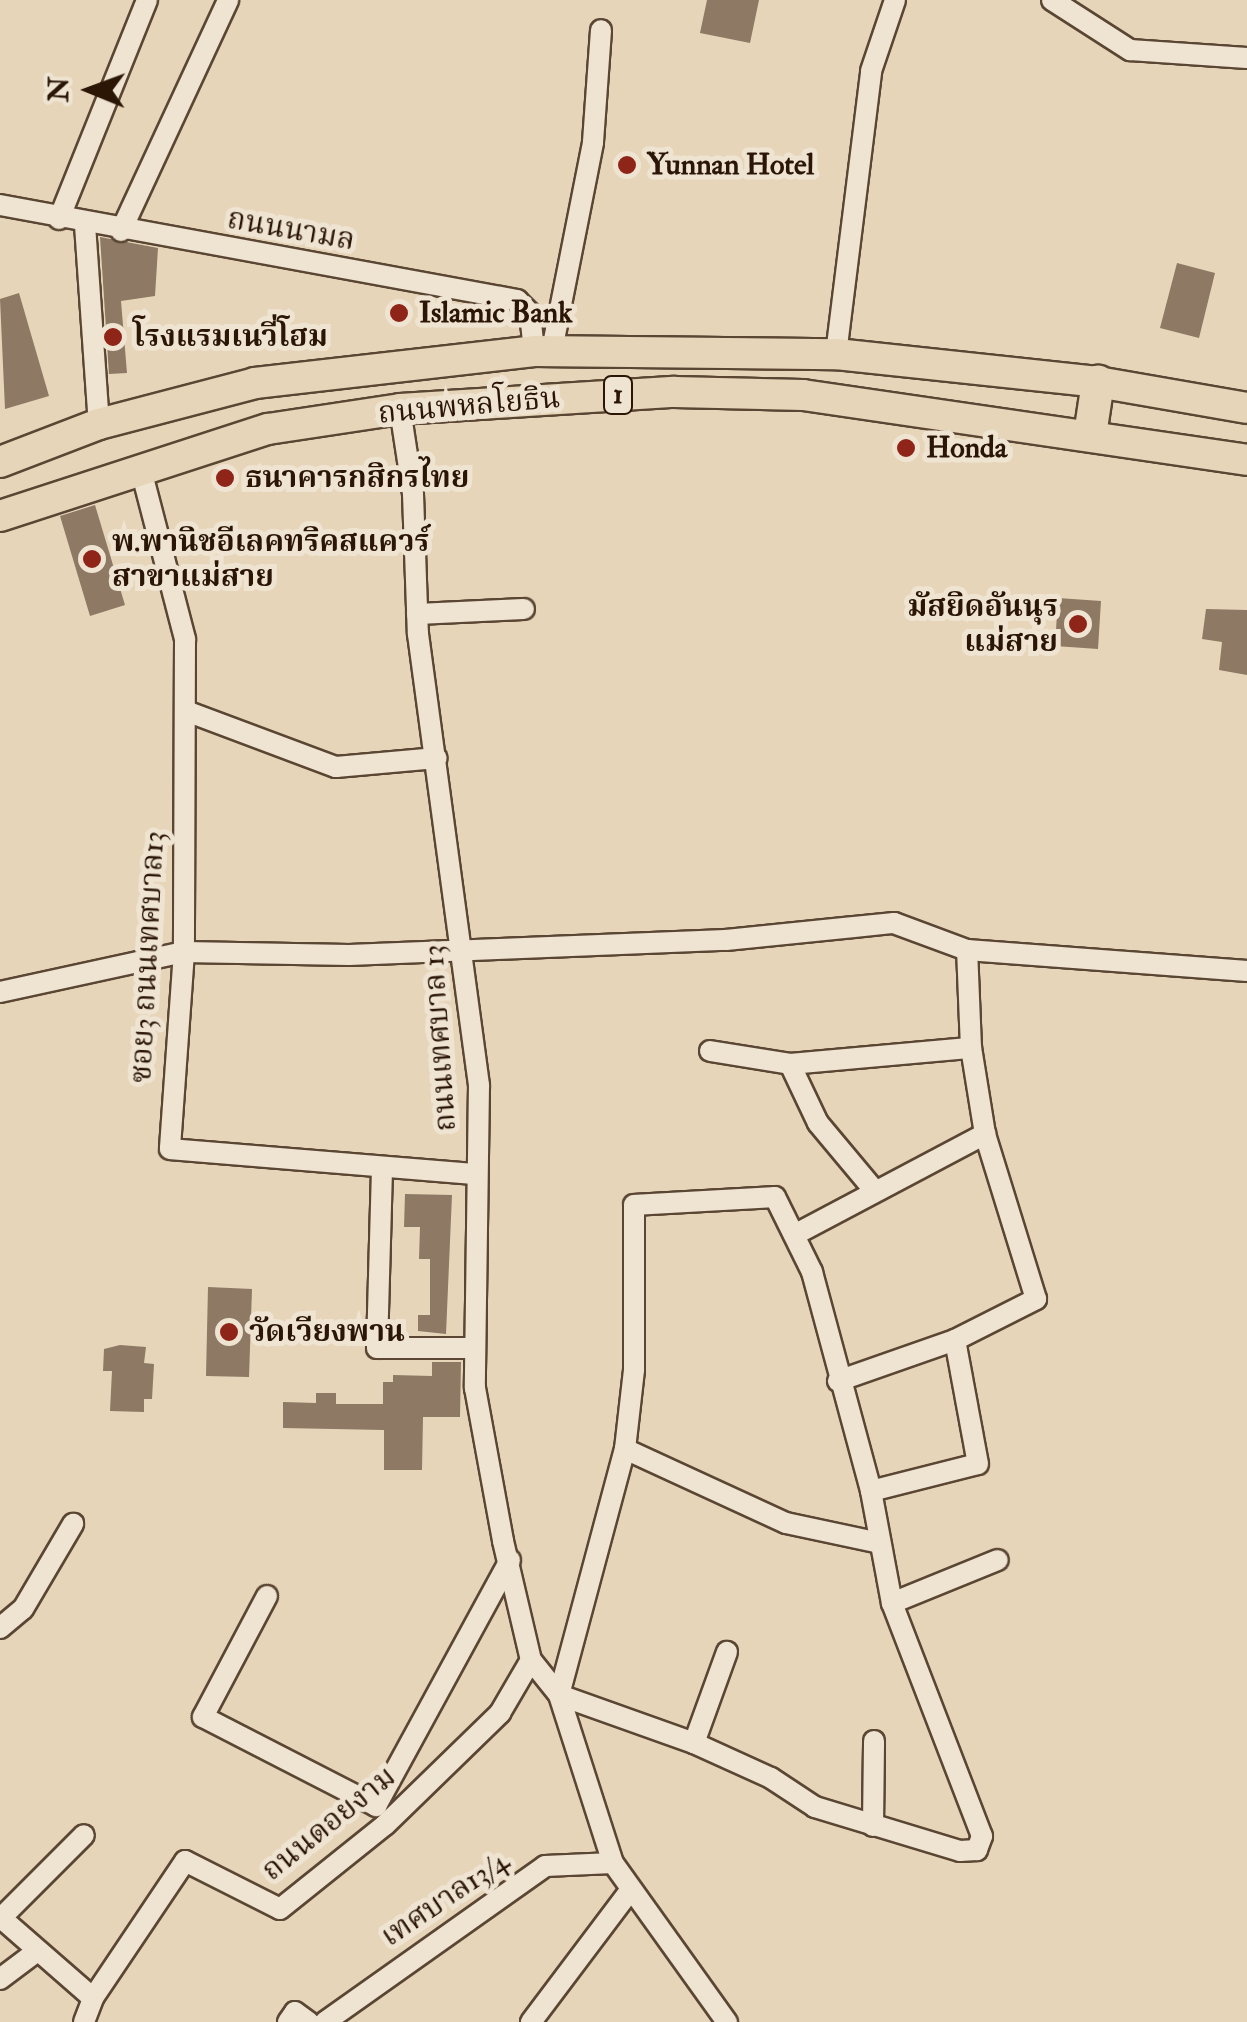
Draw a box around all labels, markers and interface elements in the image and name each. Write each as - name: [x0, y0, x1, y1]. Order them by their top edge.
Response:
- north arrow: [40, 40, 140, 140]
- text: N: [42, 77, 77, 102]
- place label: Yunnan Hotel: [647, 147, 814, 183]
- marker: Yunnan Hotel: [616, 154, 638, 176]
- street label: ถนนนามล: [224, 201, 358, 259]
- place label: Islamic Bank: [419, 295, 573, 331]
- marker: Islamic Bank: [388, 302, 410, 324]
- place label: โรงแรมเนวี่โฮม: [133, 319, 328, 355]
- marker: โรงแรมเนวี่โฮม: [102, 326, 124, 348]
- road number: 1: [603, 372, 633, 418]
- street label: ถนนพหลโยธิน: [377, 380, 561, 432]
- place label: Honda: [926, 430, 1007, 466]
- marker: Honda: [895, 437, 917, 459]
- place label: ธนาคารกสิกรไทย: [245, 460, 469, 496]
- marker: ธนาคารกสิกรไทย: [214, 467, 236, 489]
- place label: พ.พานิชอีเลคทริคสแควร์ สาขาแม่สาย: [112, 524, 429, 594]
- marker: พ.พานิชอีเลคทริคสแควร์ สาขาแม่สาย: [81, 548, 103, 570]
- place label: มัสยิดอันนุร แม่สาย: [907, 589, 1058, 660]
- marker: มัสยิดอันนุร แม่สาย: [1067, 613, 1089, 635]
- street label: ซอย3 ถนนเทศบาล13: [123, 830, 173, 1084]
- street label: ถนนเทศบาล 13: [416, 943, 464, 1133]
- place label: วัดเวียงพาน: [249, 1314, 405, 1350]
- marker: วัดเวียงพาน: [218, 1321, 240, 1343]
- street label: ถนนดอยงาม: [255, 1759, 403, 1889]
- street label: เทศบาล13/4: [374, 1843, 516, 1955]

